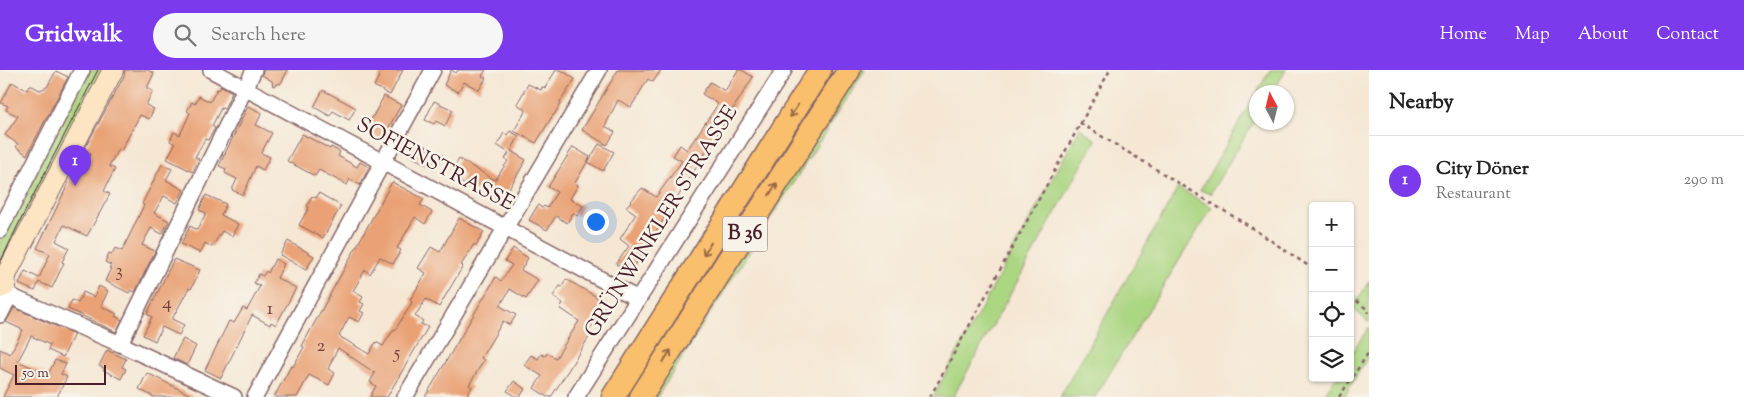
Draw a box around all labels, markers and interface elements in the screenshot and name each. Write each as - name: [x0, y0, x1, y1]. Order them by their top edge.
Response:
- search box: [153, 13, 503, 58]
- text: Gridwalk: [25, 18, 123, 52]
- icon: search: [171, 21, 199, 49]
- text: Search here: [211, 22, 306, 49]
- text: Home: [1440, 22, 1487, 48]
- text: Map: [1515, 22, 1550, 48]
- text: About: [1578, 22, 1628, 48]
- text: Contact: [1656, 22, 1719, 48]
- north arrow: [1249, 85, 1294, 130]
- text: Nearby: [1389, 88, 1454, 118]
- street label: GRÜNWINKLER STRASSE: [578, 100, 746, 344]
- one-way arrow: [789, 104, 799, 118]
- street label: SOFIENSTRASSE: [351, 111, 520, 220]
- pin: 1: [59, 145, 91, 186]
- text: City Döner: [1436, 156, 1529, 183]
- text: 1: [1402, 169, 1408, 192]
- text: 290 m: [1684, 169, 1724, 192]
- one-way arrow: [768, 183, 778, 197]
- text: Restaurant: [1436, 183, 1511, 206]
- map controls: [1309, 202, 1354, 382]
- button: +: [1309, 202, 1354, 247]
- your location: [583, 209, 609, 235]
- road number: B 36: [722, 216, 768, 252]
- one-way arrow: [702, 241, 712, 255]
- button: −: [1309, 247, 1354, 292]
- house number: 3: [115, 258, 123, 285]
- house number: 4: [162, 290, 172, 317]
- button: locate: [1309, 292, 1354, 337]
- house number: 1: [267, 296, 274, 323]
- house number: 2: [317, 333, 326, 360]
- button: layers: [1309, 337, 1354, 382]
- house number: 5: [393, 340, 401, 367]
- one-way arrow: [662, 349, 672, 363]
- scale bar: [15, 362, 106, 385]
- text: 50 m: [22, 364, 49, 384]

